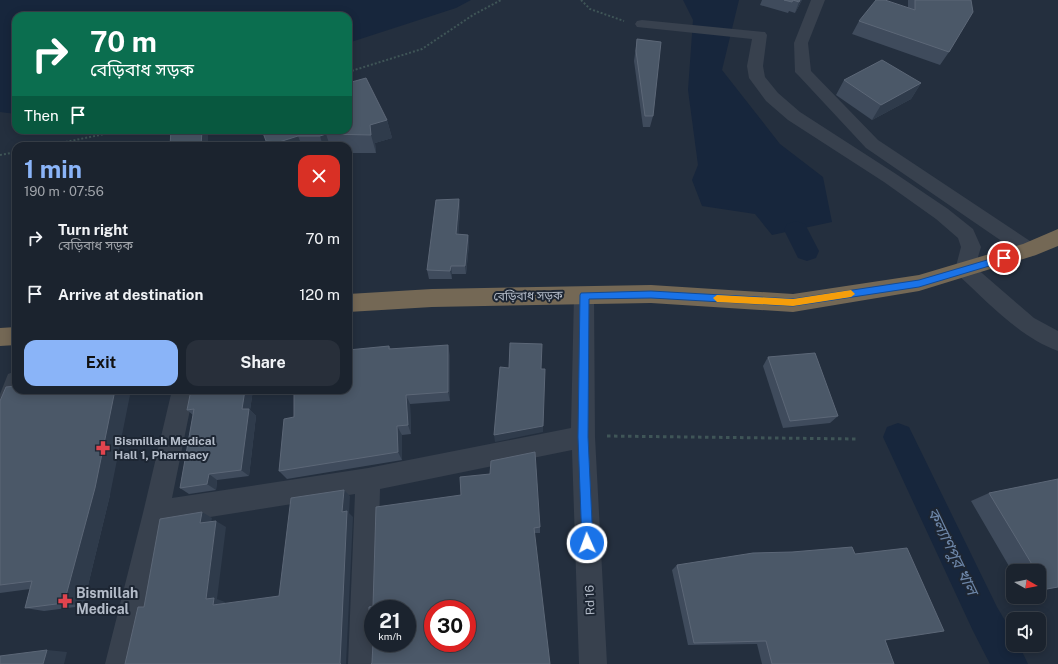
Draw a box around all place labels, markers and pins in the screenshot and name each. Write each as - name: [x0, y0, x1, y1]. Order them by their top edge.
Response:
- pin: [987, 241, 1021, 275]
- place label: Bismillah Medical Hall 1, Pharmacy: [114, 434, 216, 462]
- pharmacy icon: Bismillah Medical Hall 1, Pharmacy: [95, 440, 111, 456]
- place label: Bismillah Medical: [76, 585, 138, 617]
- pharmacy icon: Bismillah Medical: [57, 593, 73, 609]

